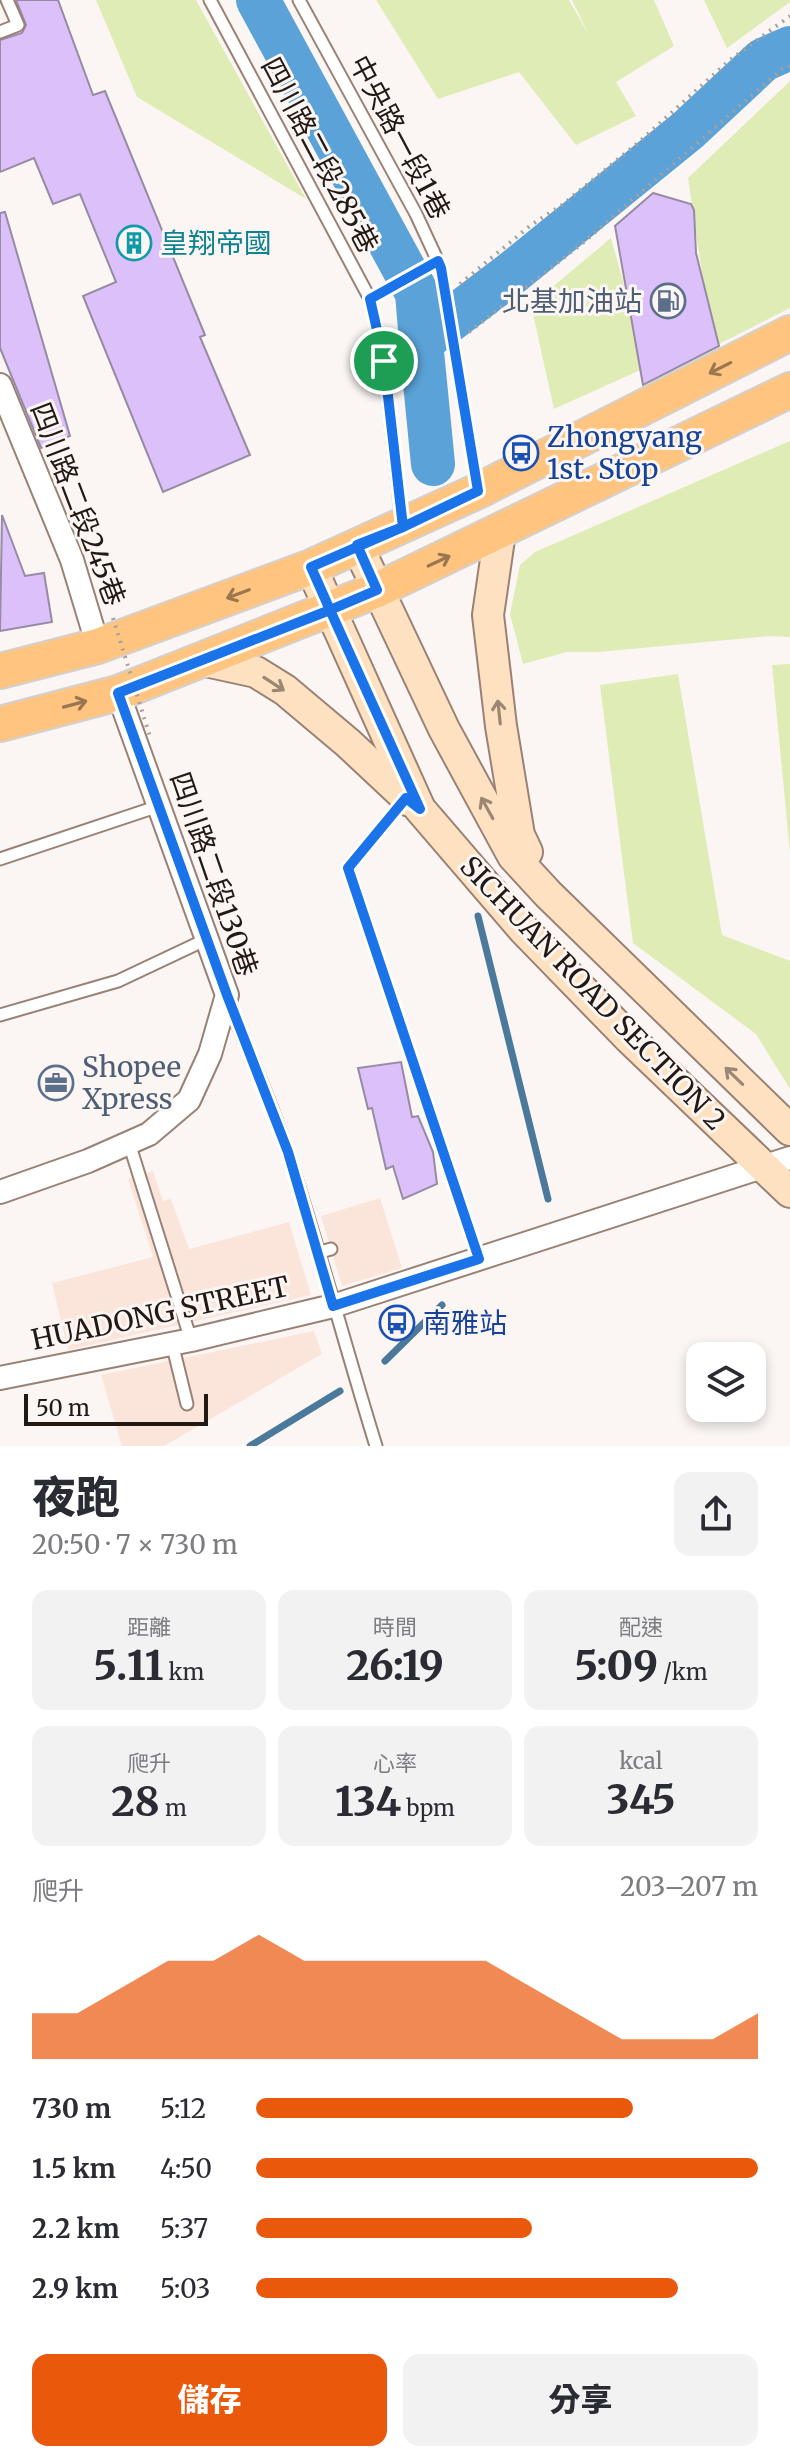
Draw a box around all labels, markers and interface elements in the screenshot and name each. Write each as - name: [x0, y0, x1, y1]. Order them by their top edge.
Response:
- street label: 中央路一段1巷: [342, 49, 458, 225]
- street label: 四川路二段285巷: [253, 51, 387, 259]
- building icon: 皇翔帝國: [115, 224, 153, 262]
- place label: 皇翔帝國: [160, 225, 272, 261]
- fuel station icon: 北基加油站: [649, 282, 687, 320]
- place label: 北基加油站: [502, 283, 642, 319]
- pin: [350, 327, 418, 395]
- icon: arrive: [362, 339, 406, 383]
- one-way arrow: [709, 361, 733, 376]
- street label: 四川路二段245巷: [23, 397, 133, 611]
- place label: Zhongyang 1st. Stop: [547, 419, 702, 487]
- bus stop icon: Zhongyang 1st. Stop: [502, 434, 540, 472]
- one-way arrow: [426, 553, 450, 568]
- one-way arrow: [226, 588, 250, 602]
- one-way arrow: [262, 676, 285, 692]
- one-way arrow: [62, 696, 88, 711]
- one-way arrow: [491, 700, 506, 725]
- street label: 四川路二段130巷: [162, 767, 266, 981]
- one-way arrow: [479, 796, 494, 820]
- street label: SICHUAN ROAD SECTION 2: [452, 848, 734, 1138]
- place label: Shopee Xpress: [82, 1049, 181, 1117]
- office icon: Shopee Xpress: [37, 1064, 75, 1102]
- one-way arrow: [724, 1066, 744, 1085]
- street label: HUADONG STREET: [28, 1268, 292, 1358]
- bus stop icon: 南雅站: [378, 1304, 416, 1342]
- place label: 南雅站: [423, 1305, 507, 1341]
- map controls: [686, 1342, 766, 1422]
- button: layers: [686, 1342, 766, 1422]
- scale bar: [24, 1390, 208, 1426]
- text: 50 m: [36, 1394, 90, 1422]
- text: 夜跑: [32, 1470, 120, 1525]
- button: share: [674, 1472, 758, 1556]
- text: 20:50 · 7 × 730 m: [32, 1528, 238, 1561]
- text: 距離: [127, 1613, 171, 1641]
- text: 時間: [373, 1613, 417, 1641]
- text: 配速: [619, 1613, 663, 1641]
- text: 5.11: [94, 1641, 163, 1691]
- text: 26:19: [346, 1641, 444, 1691]
- text: 5:09: [574, 1641, 658, 1691]
- text: km: [163, 1658, 204, 1686]
- text: /km: [658, 1658, 708, 1686]
- text: kcal: [619, 1747, 663, 1775]
- text: 爬升: [127, 1749, 171, 1777]
- text: 心率: [373, 1749, 417, 1777]
- text: 345: [607, 1775, 675, 1825]
- text: 28: [111, 1777, 160, 1827]
- text: 134: [335, 1777, 401, 1827]
- text: m: [160, 1794, 187, 1822]
- text: bpm: [401, 1794, 455, 1822]
- text: 203–207 m: [620, 1870, 758, 1903]
- text: 爬升: [32, 1874, 84, 1907]
- text: 730 m: [32, 2092, 111, 2125]
- text: 5:12: [160, 2092, 206, 2125]
- text: 1.5 km: [32, 2152, 116, 2185]
- text: 4:50: [160, 2152, 212, 2185]
- text: 2.2 km: [32, 2212, 120, 2245]
- text: 5:37: [160, 2212, 208, 2245]
- text: 2.9 km: [32, 2272, 118, 2305]
- text: 5:03: [160, 2272, 210, 2305]
- button: 儲存: [32, 2354, 387, 2446]
- button: 分享: [403, 2354, 758, 2446]

